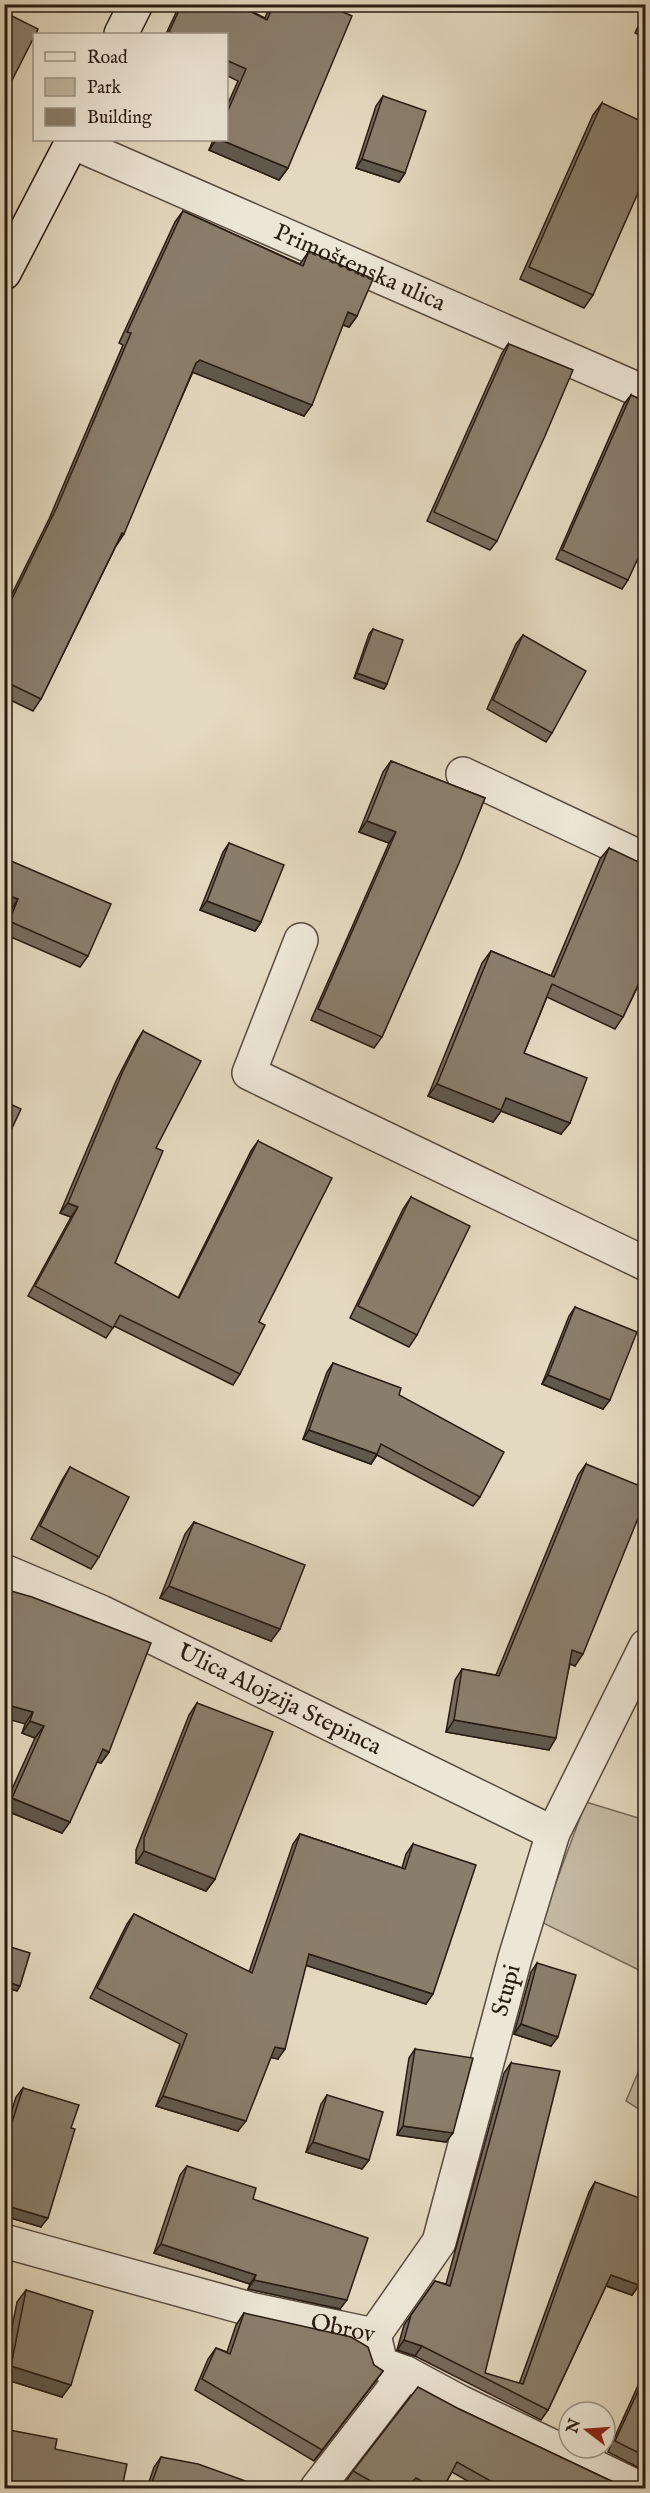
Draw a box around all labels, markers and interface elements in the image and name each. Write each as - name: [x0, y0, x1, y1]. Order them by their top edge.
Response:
- legend: [33, 33, 228, 141]
- text: Road: [87, 47, 128, 70]
- text: Park: [87, 77, 122, 100]
- text: Building: [87, 107, 152, 130]
- street label: Primoštenska ulica: [269, 217, 451, 319]
- street label: Ulica Alojzija Stepinca: [172, 1636, 387, 1763]
- street label: Stupi: [485, 1961, 528, 2020]
- street label: Obrov: [308, 2307, 378, 2350]
- north arrow: [557, 2400, 617, 2460]
- text: N: [563, 2417, 586, 2437]

